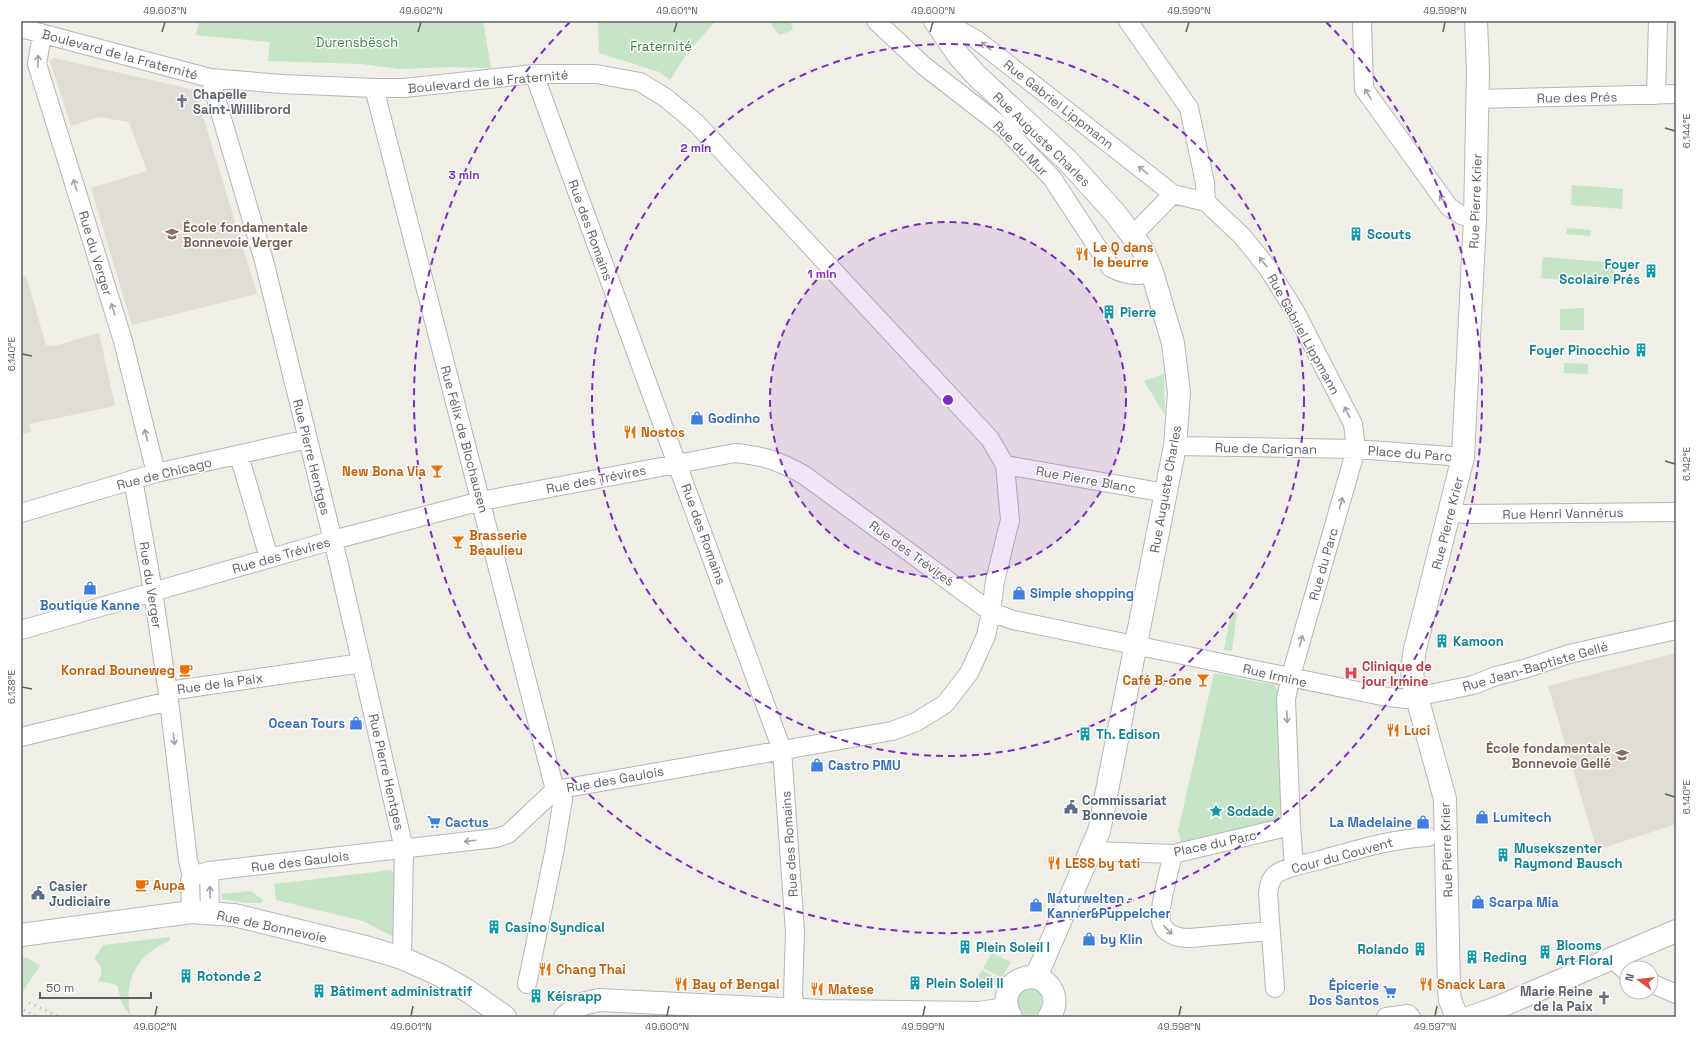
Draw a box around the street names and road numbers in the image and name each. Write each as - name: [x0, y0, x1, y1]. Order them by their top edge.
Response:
- street label: Boulevard de la Fraternité: [40, 25, 200, 84]
- street label: Rue Gabriel Lippmann: [1000, 56, 1117, 153]
- street label: Boulevard de la Fraternité: [407, 66, 569, 97]
- street label: Rue Auguste Charles: [989, 88, 1094, 191]
- street label: Rue des Prés: [1537, 88, 1618, 107]
- street label: Rue du Mur: [990, 117, 1052, 180]
- street label: Rue Pierre Krier: [1465, 153, 1486, 249]
- street label: Rue des Romains: [564, 177, 617, 283]
- street label: Rue du Verger: [75, 209, 116, 298]
- street label: Rue Gabriel Lippmann: [1263, 271, 1344, 398]
- street label: Rue Félix de Blochausen: [437, 364, 492, 515]
- street label: Rue Pierre Hentges: [289, 397, 334, 517]
- street label: Rue Auguste Charles: [1146, 424, 1185, 554]
- street label: Rue de Carignan: [1215, 439, 1317, 458]
- street label: Place du Parc: [1367, 442, 1453, 465]
- street label: Rue de Chicago: [115, 453, 214, 494]
- street label: Rue des Trévires: [545, 461, 648, 497]
- street label: Rue Pierre Blanc: [1034, 462, 1138, 497]
- street label: Rue Pierre Krier: [1428, 475, 1467, 571]
- street label: Rue des Romains: [677, 481, 730, 587]
- street label: Rue Henri Vannérus: [1502, 504, 1624, 523]
- street label: Rue des Trévires: [866, 517, 958, 590]
- street label: Rue du Parc: [1305, 526, 1342, 602]
- street label: Rue des Trévires: [230, 533, 332, 578]
- street label: Rue du Verger: [135, 541, 166, 630]
- street label: Rue Jean-Baptiste Gellé: [1460, 638, 1610, 695]
- street label: Rue Irmine: [1241, 660, 1309, 691]
- street label: Rue de la Paix: [176, 669, 264, 698]
- street label: Rue Pierre Hentges: [365, 712, 408, 832]
- street label: Rue des Gaulois: [565, 763, 665, 796]
- street label: Rue des Romains: [777, 790, 802, 898]
- street label: Rue Pierre Krier: [1436, 802, 1457, 898]
- street label: Place du Parc: [1172, 826, 1258, 861]
- street label: Cour du Couvent: [1289, 834, 1395, 877]
- street label: Rue des Gaulois: [250, 847, 350, 876]
- street label: Rue de Bonnevoie: [215, 907, 329, 946]

